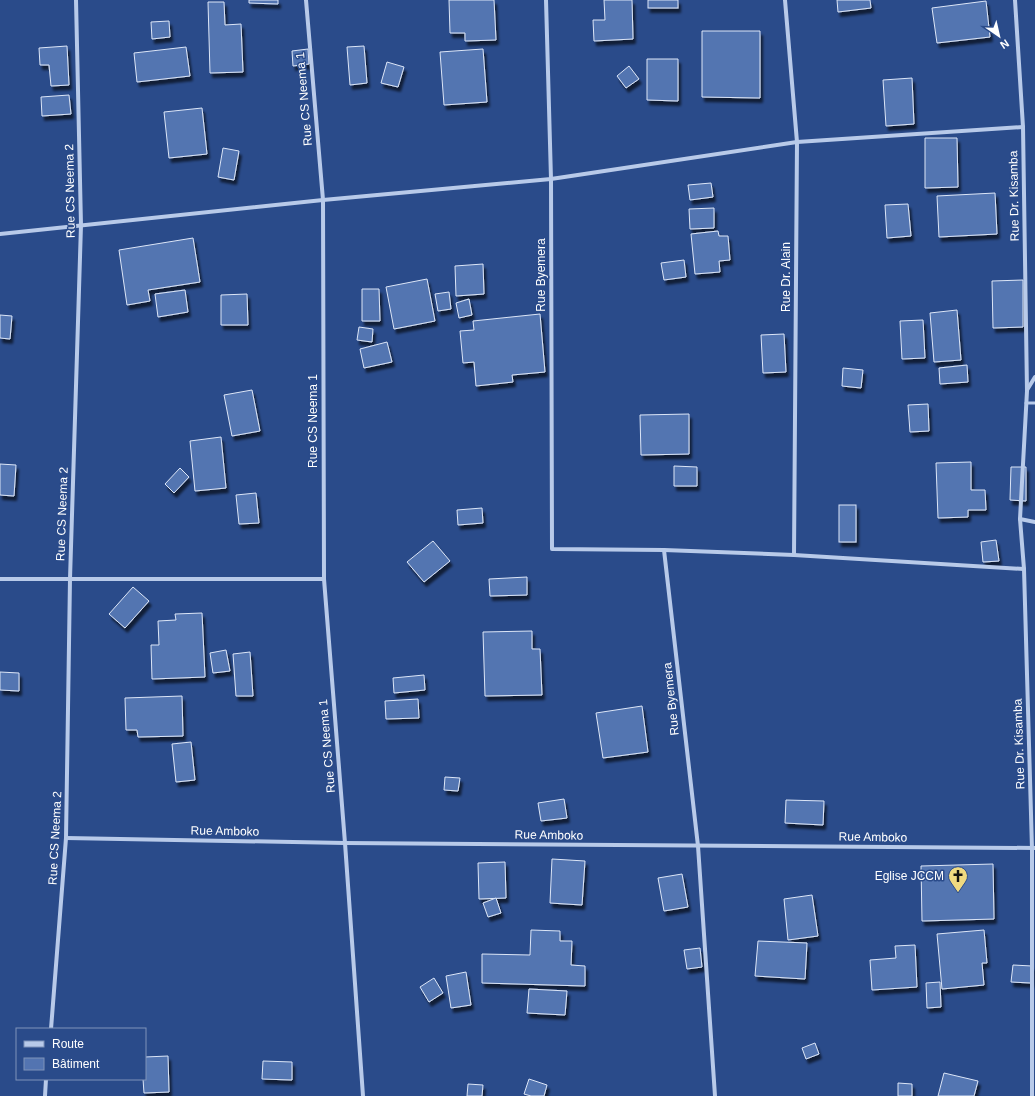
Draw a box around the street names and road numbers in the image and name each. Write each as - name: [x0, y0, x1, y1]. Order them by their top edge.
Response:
- street label: Rue CS Neema 1: [293, 51, 315, 146]
- street label: Rue CS Neema 2: [62, 144, 78, 238]
- street label: Rue Dr. Kisamba: [1006, 150, 1022, 241]
- street label: Rue Byemera: [534, 238, 548, 312]
- street label: Rue Dr. Alain: [779, 242, 793, 312]
- street label: Rue CS Neema 1: [306, 374, 320, 468]
- street label: Rue CS Neema 2: [53, 466, 71, 561]
- street label: Rue Byemera: [660, 661, 682, 736]
- street label: Rue CS Neema 1: [316, 698, 338, 793]
- street label: Rue Dr. Kisamba: [1010, 698, 1028, 790]
- street label: Rue CS Neema 2: [46, 790, 64, 885]
- street label: Rue Amboko: [191, 823, 260, 839]
- street label: Rue Amboko: [515, 827, 584, 843]
- street label: Rue Amboko: [839, 829, 908, 845]

